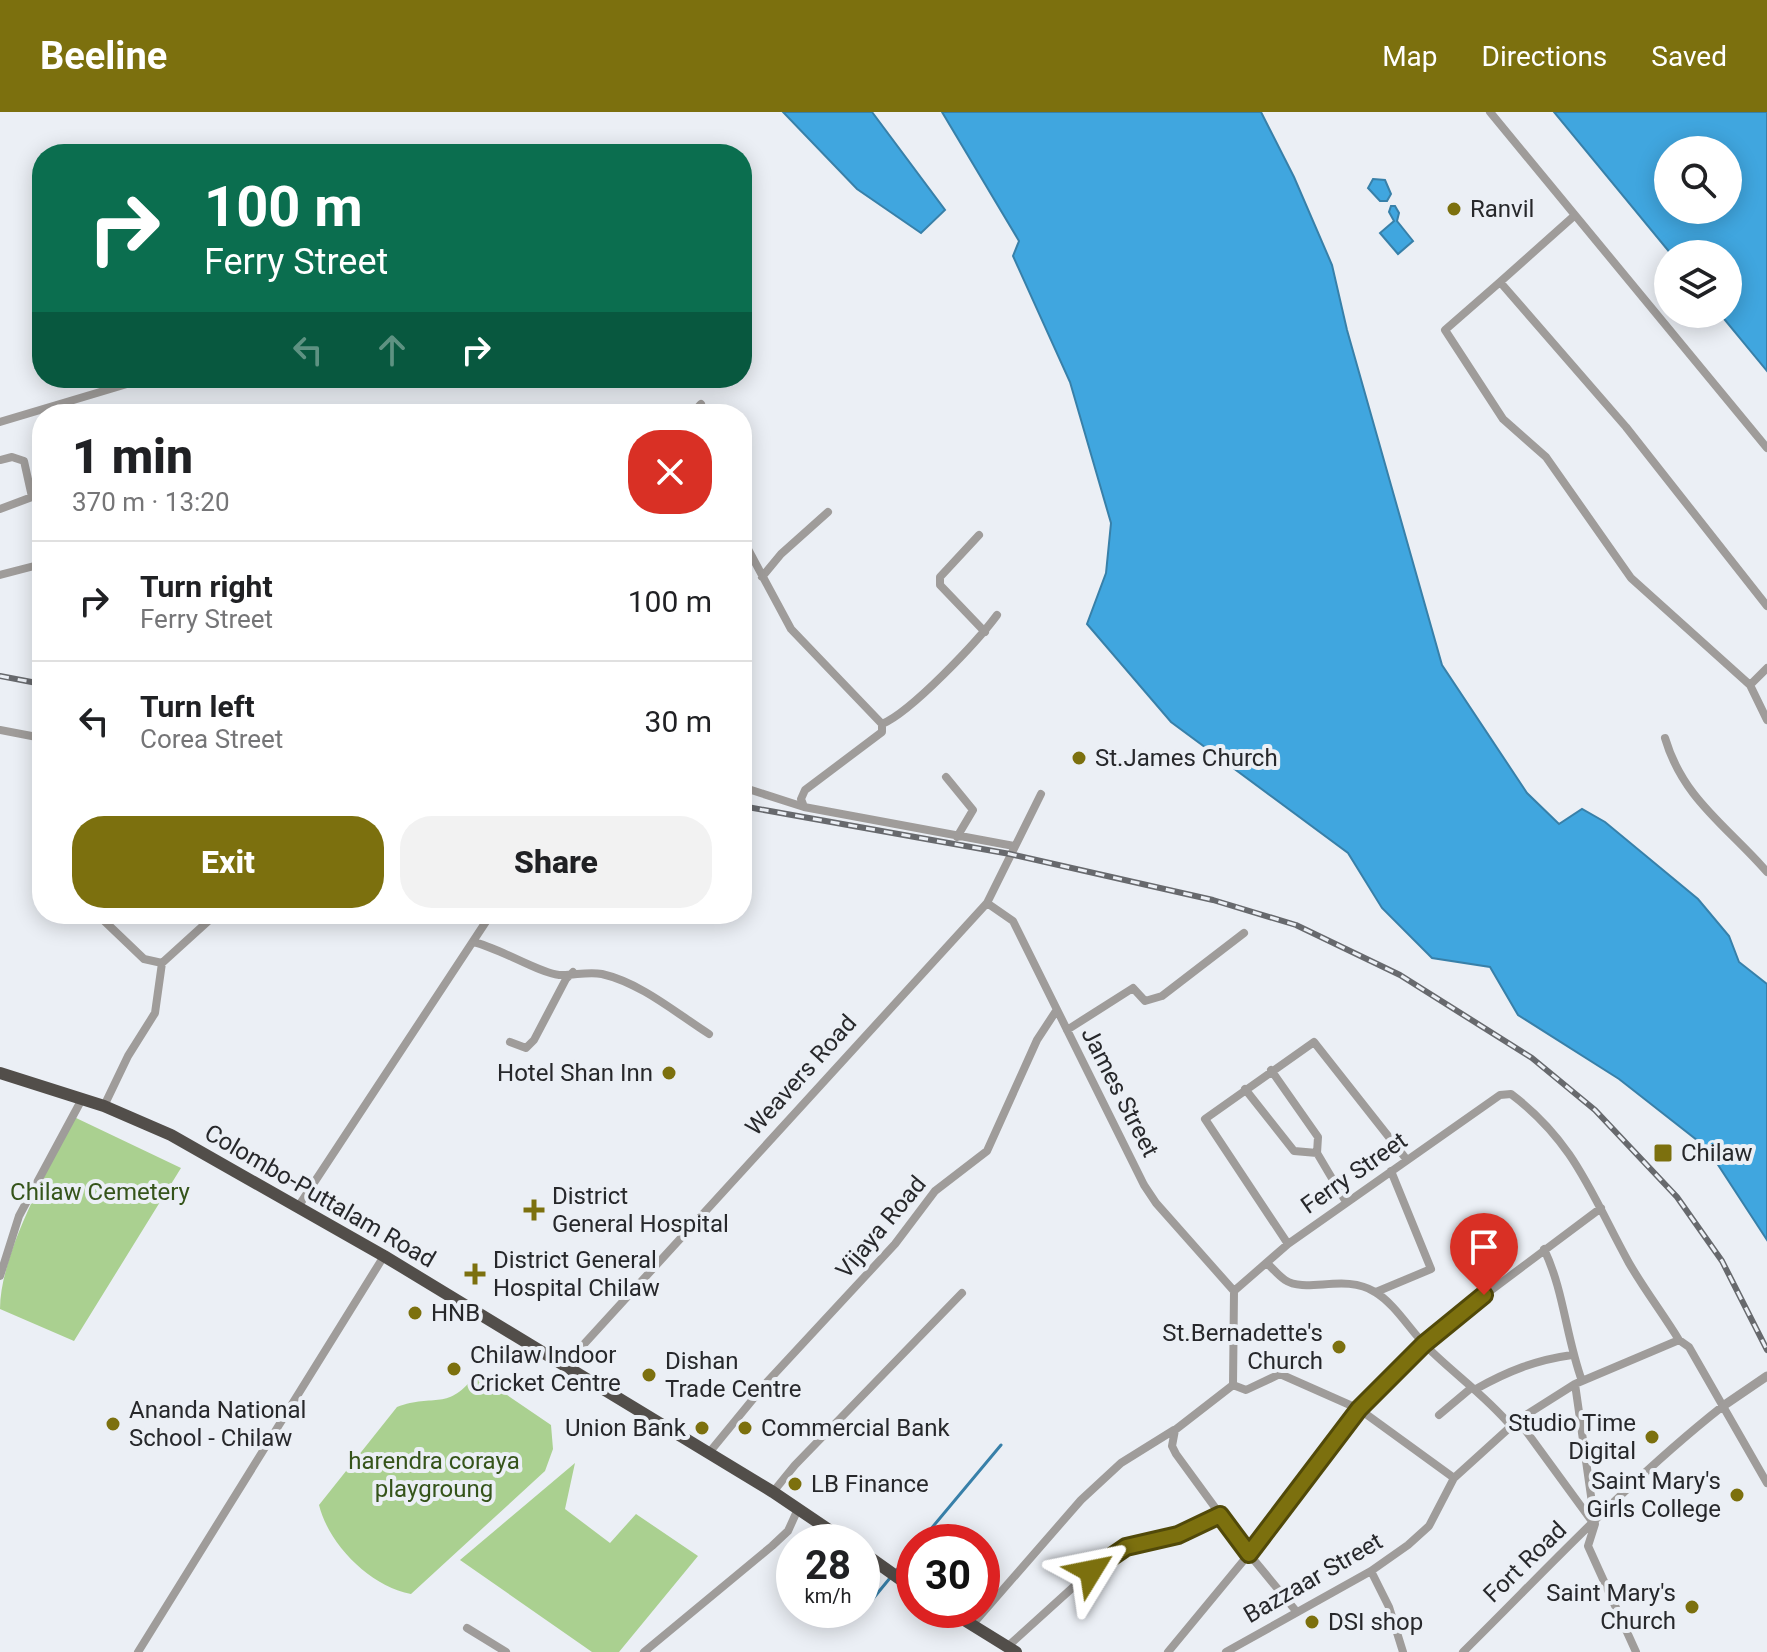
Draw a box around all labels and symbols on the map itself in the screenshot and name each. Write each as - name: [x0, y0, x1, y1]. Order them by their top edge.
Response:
- place label: Ranvil: [1470, 195, 1534, 223]
- marker: Ranvil: [1445, 200, 1463, 218]
- place label: St.James Church: [1095, 744, 1278, 772]
- marker: St.James Church: [1070, 749, 1088, 767]
- street label: Weavers Road: [740, 1009, 862, 1141]
- street label: James Street: [1075, 1023, 1165, 1162]
- place label: Hotel Shan Inn: [497, 1059, 653, 1087]
- marker: Hotel Shan Inn: [660, 1064, 678, 1082]
- street label: Colombo-Puttalam Road: [200, 1118, 440, 1274]
- street label: Ferry Street: [1296, 1126, 1412, 1220]
- place label: Chilaw: [1681, 1139, 1753, 1167]
- marker: Chilaw: [1652, 1142, 1674, 1164]
- street label: Vijaya Road: [830, 1170, 932, 1284]
- park label: Chilaw Cemetery: [10, 1178, 191, 1206]
- place label: District General Hospital: [552, 1182, 729, 1238]
- marker: District General Hospital: [523, 1199, 545, 1221]
- pin: [1450, 1213, 1518, 1295]
- place label: District General Hospital Chilaw: [493, 1246, 660, 1302]
- marker: District General Hospital Chilaw: [464, 1263, 486, 1285]
- place label: HNB: [431, 1299, 480, 1327]
- marker: HNB: [406, 1304, 424, 1322]
- place label: St.Bernadette's Church: [1162, 1319, 1323, 1375]
- marker: St.Bernadette's Church: [1330, 1338, 1348, 1356]
- place label: Chilaw Indoor Cricket Centre: [470, 1341, 621, 1397]
- place label: Dishan Trade Centre: [665, 1347, 801, 1403]
- marker: Chilaw Indoor Cricket Centre: [445, 1360, 463, 1378]
- marker: Dishan Trade Centre: [640, 1366, 658, 1384]
- place label: Ananda National School - Chilaw: [129, 1396, 306, 1452]
- place label: Studio Time Digital: [1508, 1409, 1636, 1465]
- place label: Union Bank: [565, 1414, 687, 1442]
- place label: Commercial Bank: [761, 1414, 951, 1442]
- marker: Ananda National School - Chilaw: [104, 1415, 122, 1433]
- marker: Union Bank: [693, 1419, 711, 1437]
- marker: Commercial Bank: [736, 1419, 754, 1437]
- marker: Studio Time Digital: [1643, 1428, 1661, 1446]
- park label: harendra coraya playgroung: [348, 1447, 520, 1503]
- place label: Saint Mary's Girls College: [1587, 1467, 1721, 1523]
- place label: LB Finance: [811, 1470, 929, 1498]
- marker: LB Finance: [786, 1475, 804, 1493]
- marker: Saint Mary's Girls College: [1728, 1486, 1746, 1504]
- street label: Fort Road: [1478, 1516, 1572, 1608]
- speed limit sign: 30: [896, 1524, 1000, 1628]
- street label: Bazzaar Street: [1239, 1527, 1387, 1629]
- position arrow: [1049, 1529, 1133, 1613]
- place label: Saint Mary's Church: [1546, 1579, 1676, 1635]
- marker: Saint Mary's Church: [1683, 1598, 1701, 1616]
- place label: DSI shop: [1328, 1608, 1423, 1636]
- marker: DSI shop: [1303, 1613, 1321, 1631]

